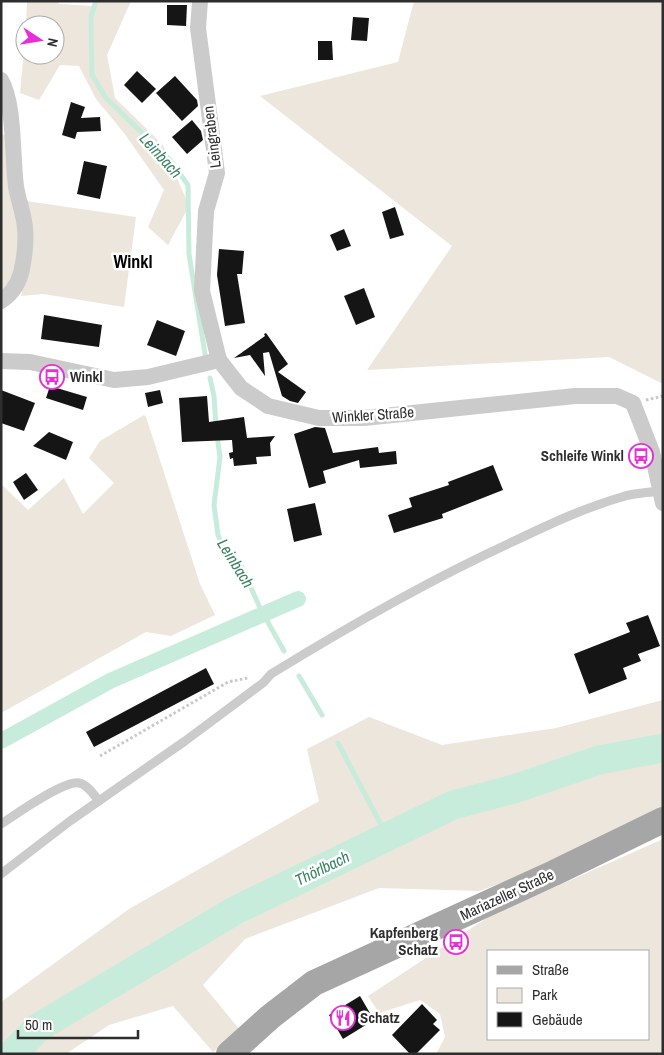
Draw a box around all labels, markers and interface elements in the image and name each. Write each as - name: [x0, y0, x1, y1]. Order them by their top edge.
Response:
- north arrow: [15, 15, 65, 65]
- text: N: [43, 37, 62, 49]
- street label: Leingraben: [197, 105, 226, 169]
- water label: Leinbach: [135, 128, 187, 182]
- district label: Winkl: [113, 249, 153, 274]
- bus stop icon: Winkl: [39, 364, 65, 390]
- place label: Winkl: [70, 366, 103, 387]
- street label: Winkler Straße: [331, 401, 415, 428]
- bus stop icon: Schleife Winkl: [628, 443, 654, 469]
- place label: Schleife Winkl: [541, 445, 624, 466]
- water label: Leinbach: [212, 534, 260, 592]
- water label: Thörlbach: [291, 845, 353, 891]
- street label: Mariazeller Straße: [457, 864, 557, 925]
- place label: Kapfenberg Schatz: [370, 922, 438, 960]
- bus stop icon: Kapfenberg Schatz: [443, 929, 469, 955]
- legend: [487, 950, 649, 1040]
- text: Straße: [532, 959, 569, 980]
- text: Park: [532, 984, 558, 1005]
- restaurant icon: Schatz: [330, 1005, 356, 1031]
- place label: Schatz: [360, 1007, 400, 1028]
- scale bar: [18, 1008, 138, 1040]
- text: Gebäude: [532, 1009, 583, 1030]
- text: 50 m: [25, 1014, 52, 1035]

